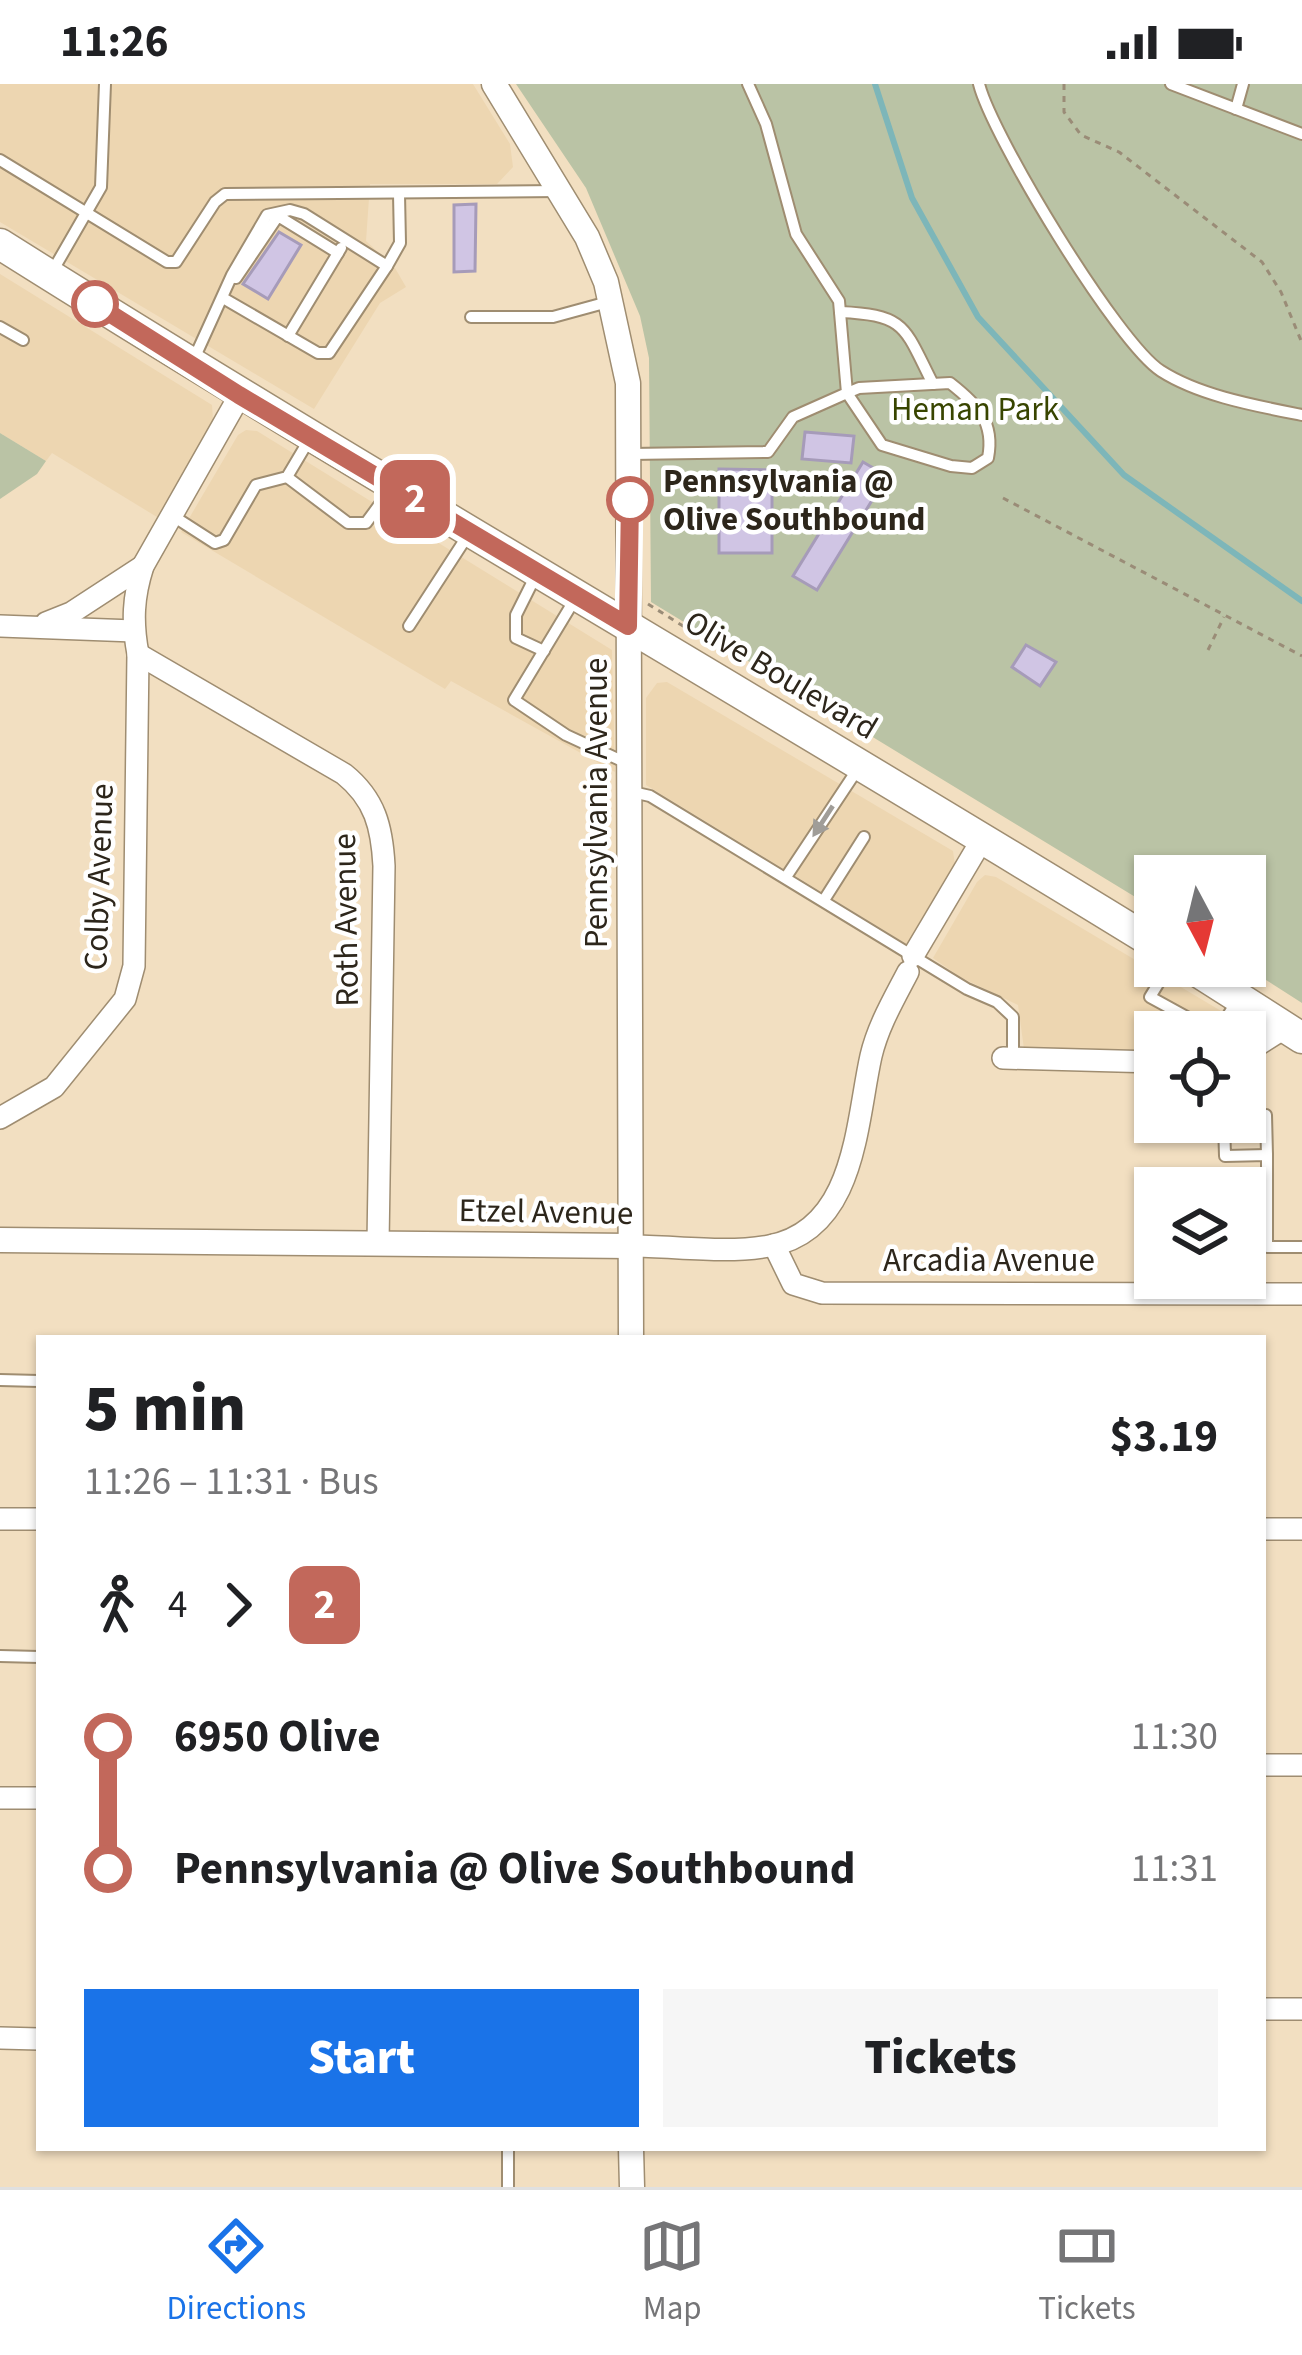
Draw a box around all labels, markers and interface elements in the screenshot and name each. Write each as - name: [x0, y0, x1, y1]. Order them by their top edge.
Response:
- text: 11:26: [60, 10, 169, 74]
- unlabelled marker: [73, 282, 117, 326]
- park label: Heman Park: [891, 386, 1060, 433]
- place label: Pennsylvania @ Olive Southbound: [663, 458, 925, 543]
- line badge: 2: [376, 460, 454, 538]
- text: 2: [404, 469, 426, 529]
- marker: Pennsylvania @ Olive Southbound: [608, 478, 652, 522]
- street label: Olive Boulevard: [676, 599, 886, 751]
- street label: Pennsylvania Avenue: [573, 658, 620, 948]
- street label: Colby Avenue: [72, 783, 126, 971]
- one-way arrow: [813, 804, 835, 837]
- street label: Roth Avenue: [321, 833, 371, 1007]
- north arrow: [1134, 855, 1266, 987]
- map controls: [1134, 855, 1266, 1299]
- button: locate: [1134, 1011, 1266, 1143]
- button: layers: [1134, 1167, 1266, 1299]
- street label: Etzel Avenue: [458, 1187, 634, 1237]
- street label: Arcadia Avenue: [883, 1237, 1095, 1284]
- text: 5 min: [84, 1362, 246, 1456]
- text: $3.19: [1109, 1405, 1218, 1469]
- text: 11:26 – 11:31 · Bus: [84, 1454, 379, 1510]
- icon: walk: [84, 1572, 150, 1638]
- icon: forward: [205, 1572, 271, 1638]
- text: 2: [313, 1575, 336, 1635]
- text: 4: [168, 1577, 187, 1633]
- text: 6950 Olive: [174, 1705, 381, 1769]
- text: 11:30: [1131, 1709, 1218, 1765]
- text: Pennsylvania @ Olive Southbound: [174, 1837, 856, 1901]
- text: 11:31: [1131, 1841, 1218, 1897]
- button: Start: [84, 1989, 639, 2127]
- button: Tickets: [663, 1989, 1218, 2127]
- tab: Directions: [167, 2213, 306, 2332]
- tab: Map: [639, 2213, 705, 2332]
- tab: Tickets: [1038, 2213, 1135, 2332]

